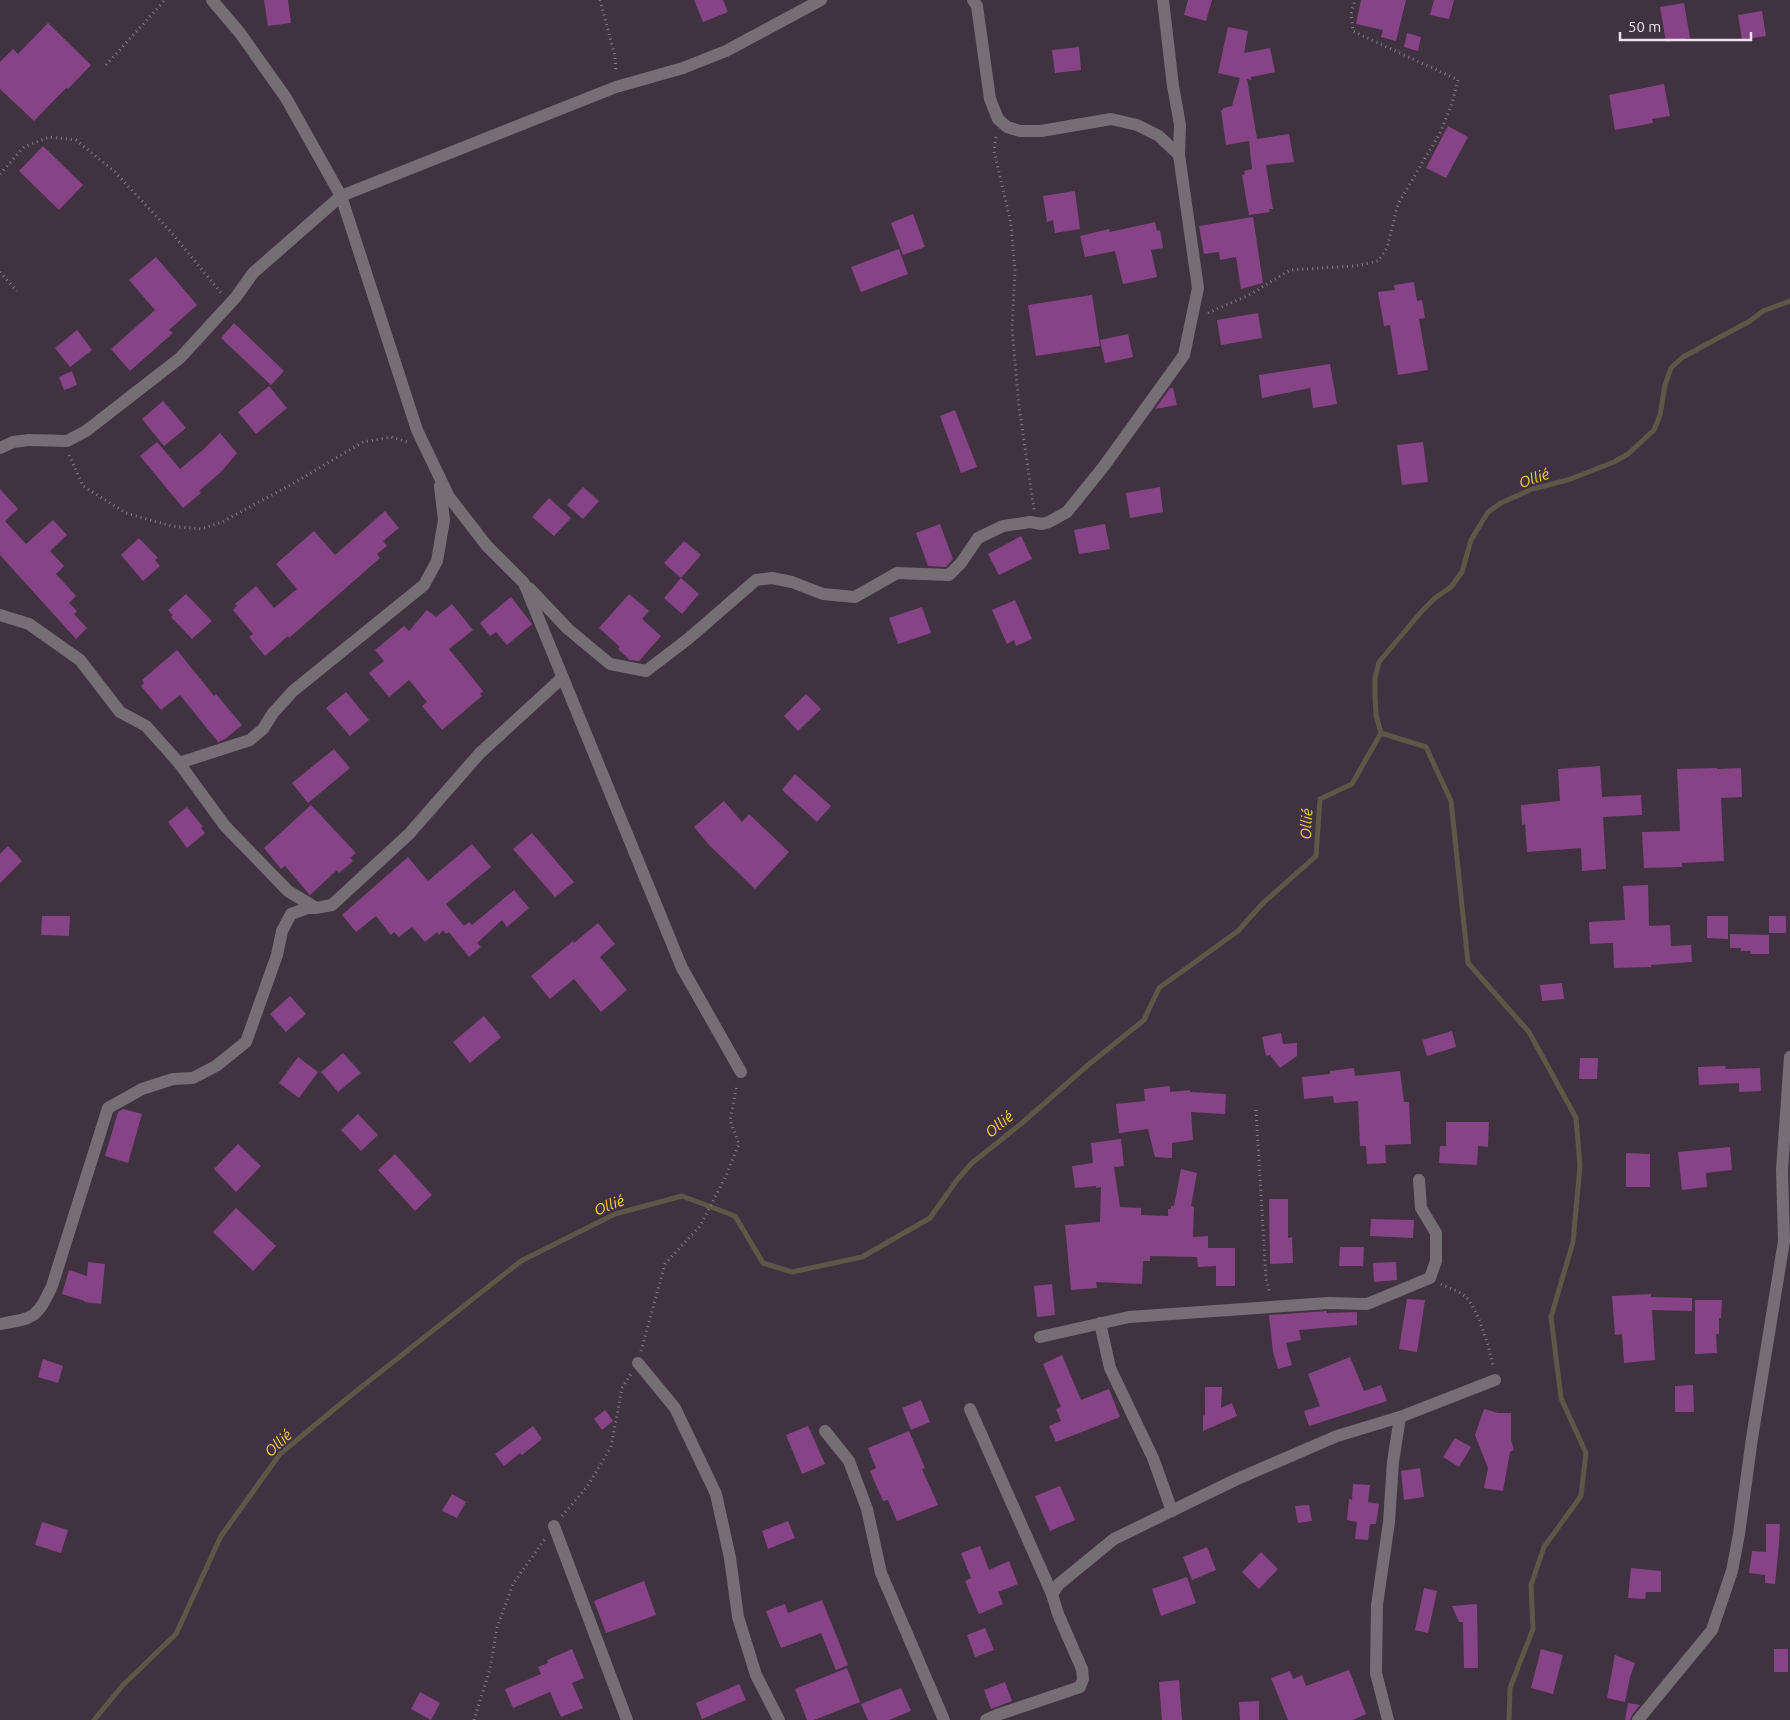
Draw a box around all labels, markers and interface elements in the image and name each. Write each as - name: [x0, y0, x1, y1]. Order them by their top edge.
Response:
- scale bar: [1620, 10, 1751, 42]
- text: 50 m: [1628, 18, 1661, 35]
- water label: Ollié: [1517, 465, 1552, 491]
- water label: Ollié: [1297, 808, 1315, 840]
- water label: Ollié: [982, 1107, 1017, 1141]
- water label: Ollié: [591, 1191, 627, 1219]
- water label: Ollié: [261, 1426, 295, 1460]

